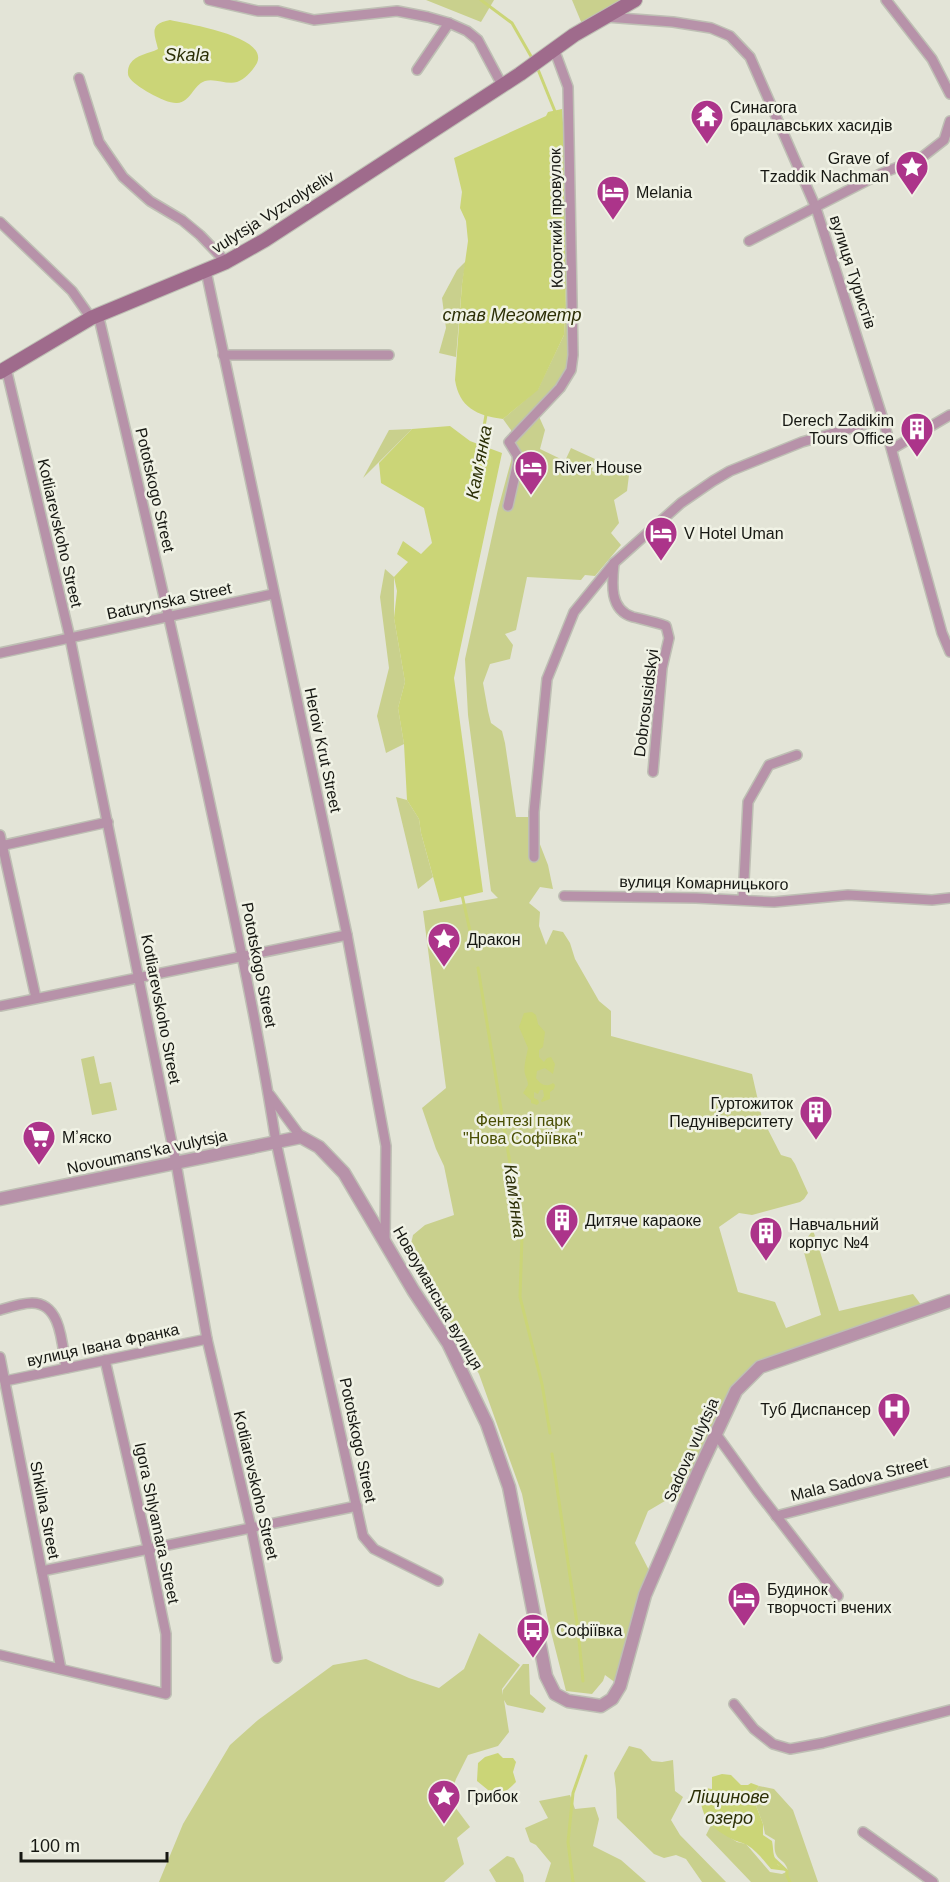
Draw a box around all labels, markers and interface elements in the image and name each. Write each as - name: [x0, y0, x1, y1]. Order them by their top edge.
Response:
- water label: Skala: [164, 45, 210, 65]
- temple icon: Синагога брацлавських хасидів: [689, 98, 725, 145]
- place label: Синагога брацлавських хасидів: [730, 99, 892, 134]
- street label: Короткий провулок: [546, 147, 566, 288]
- place icon: Grave of Tzaddik Nachman: [894, 149, 930, 196]
- place label: Grave of Tzaddik Nachman: [760, 150, 890, 185]
- street label: vulytsja Vyzvolyteliv: [209, 167, 337, 257]
- hotel icon: Melania: [595, 174, 631, 221]
- place label: Melania: [636, 184, 692, 201]
- street label: вулиця Туристів: [827, 213, 879, 331]
- water label: став Мегометр: [443, 305, 581, 325]
- building icon: Derech Zadikim Tours Office: [899, 411, 935, 458]
- place label: Derech Zadikim Tours Office: [782, 412, 894, 447]
- water label: Кам'янка: [462, 424, 496, 500]
- street label: Pototskogo Street: [132, 426, 178, 554]
- hotel icon: River House: [513, 449, 549, 496]
- street label: Kotliarevskoho Street: [35, 457, 86, 610]
- place label: River House: [554, 459, 642, 476]
- hotel icon: V Hotel Uman: [643, 515, 679, 562]
- place label: V Hotel Uman: [684, 525, 784, 542]
- street label: Baturynska Street: [105, 579, 234, 623]
- street label: Dobrosusidskyi: [631, 648, 661, 758]
- street label: Heroiv Krut Street: [301, 686, 345, 814]
- street label: вулиця Комарницького: [619, 873, 789, 893]
- street label: Pototskogo Street: [239, 901, 280, 1030]
- place icon: Дракон: [426, 921, 462, 968]
- place label: Дракон: [467, 931, 521, 948]
- street label: Kotliarevskoho Street: [138, 933, 184, 1086]
- building icon: Гуртожиток Педуніверситету: [798, 1094, 834, 1141]
- place label: Гуртожиток Педуніверситету: [669, 1095, 794, 1130]
- park label: Фентезі парк "Нова Софіївка": [463, 1112, 583, 1147]
- supermarket icon: Мʼяско: [21, 1119, 57, 1166]
- street label: Novoumans'ka vulytsja: [65, 1127, 229, 1177]
- place label: Мʼяско: [62, 1129, 112, 1146]
- water label: Кам'янка: [500, 1163, 530, 1239]
- building icon: Дитяче караоке: [544, 1202, 580, 1249]
- place label: Дитяче караоке: [585, 1212, 702, 1229]
- building icon: Навчальний корпус №4: [748, 1215, 784, 1262]
- place label: Навчальний корпус №4: [789, 1216, 879, 1251]
- street label: Новоуманська вулиця: [390, 1223, 486, 1373]
- street label: вулиця Івана Франка: [25, 1321, 181, 1369]
- street label: Pototskogo Street: [336, 1376, 380, 1505]
- hospital icon: Туб Диспансер: [876, 1391, 912, 1438]
- street label: Sadova vulytsja: [660, 1395, 722, 1505]
- place label: Туб Диспансер: [760, 1401, 871, 1418]
- street label: Kotliarevskoho Street: [231, 1409, 282, 1562]
- street label: Igora Shlyamara Street: [132, 1441, 183, 1606]
- street label: Mala Sadova Street: [789, 1454, 930, 1504]
- street label: Shkilna Street: [27, 1459, 63, 1561]
- hotel icon: Будинок творчості вчених: [726, 1580, 762, 1627]
- place label: Будинок творчості вчених: [767, 1581, 891, 1616]
- bus stop icon: Софіївка: [515, 1612, 551, 1659]
- place label: Софіївка: [556, 1622, 622, 1639]
- place icon: Грибок: [426, 1778, 462, 1825]
- water label: Ліщинове озеро: [688, 1787, 769, 1828]
- place label: Грибок: [467, 1788, 519, 1805]
- scale bar: [21, 1825, 166, 1863]
- text: 100 m: [30, 1836, 80, 1856]

